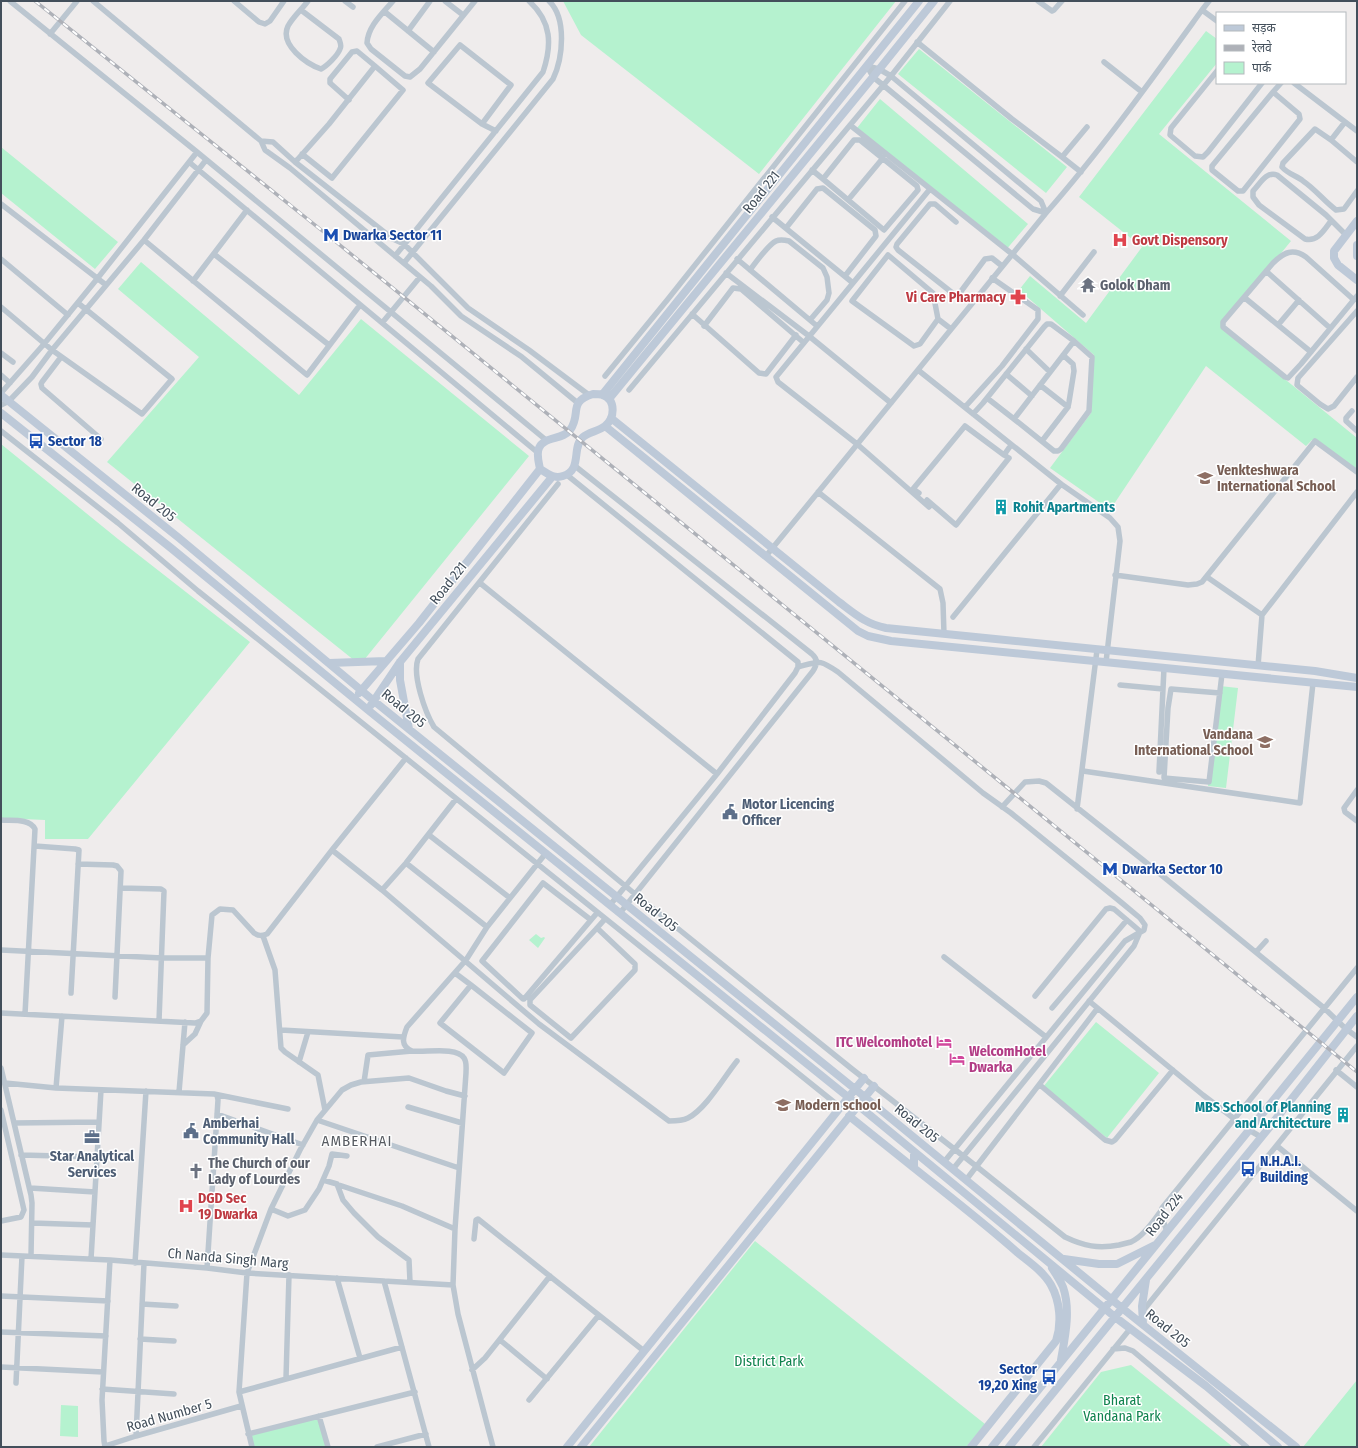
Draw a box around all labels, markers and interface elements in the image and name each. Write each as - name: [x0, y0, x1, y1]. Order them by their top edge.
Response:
- legend: [1216, 12, 1346, 84]
- text: सड़क: [1252, 21, 1277, 35]
- text: रेलवे: [1252, 40, 1272, 55]
- text: पार्क: [1252, 61, 1272, 75]
- street label: Road 221: [739, 168, 784, 217]
- metro station icon: Dwarka Sector 11: [322, 226, 340, 244]
- place label: Dwarka Sector 11: [343, 227, 442, 244]
- hospital icon: Govt Dispensory: [1111, 231, 1129, 249]
- place label: Govt Dispensory: [1132, 232, 1228, 249]
- temple icon: Golok Dham: [1079, 276, 1097, 294]
- place label: Golok Dham: [1100, 277, 1171, 294]
- pharmacy icon: Vi Care Pharmacy: [1009, 288, 1027, 306]
- place label: Vi Care Pharmacy: [905, 289, 1006, 306]
- bus stop icon: Sector 18: [27, 432, 45, 450]
- place label: Sector 18: [48, 433, 103, 450]
- place label: Venkteshwara International School: [1216, 462, 1336, 495]
- school or university icon: Venkteshwara International School: [1196, 469, 1214, 487]
- street label: Road 205: [128, 479, 179, 525]
- building icon: Rohit Apartments: [992, 498, 1010, 516]
- place label: Rohit Apartments: [1013, 499, 1115, 516]
- street label: Road 221: [426, 559, 471, 608]
- street label: Road 205: [378, 685, 429, 731]
- place label: Vandana International School: [1134, 726, 1253, 759]
- school or university icon: Vandana International School: [1256, 733, 1274, 751]
- place label: Motor Licencing Officer: [742, 796, 834, 829]
- public building icon: Motor Licencing Officer: [721, 803, 739, 821]
- metro station icon: Dwarka Sector 10: [1101, 860, 1119, 878]
- place label: Dwarka Sector 10: [1122, 861, 1223, 878]
- street label: Road 205: [630, 889, 681, 935]
- hotel icon: ITC Welcomhotel: [935, 1033, 953, 1051]
- place label: ITC Welcomhotel: [836, 1034, 932, 1051]
- place label: WelcomHotel Dwarka: [969, 1043, 1046, 1076]
- hotel icon: WelcomHotel Dwarka: [948, 1050, 966, 1068]
- school or university icon: Modern school: [774, 1096, 792, 1114]
- place label: Modern school: [795, 1097, 881, 1114]
- place label: MBS School of Planning and Architecture: [1195, 1099, 1331, 1132]
- street label: Road 205: [891, 1100, 942, 1146]
- building icon: MBS School of Planning and Architecture: [1334, 1106, 1352, 1124]
- place label: Amberhai Community Hall: [202, 1115, 295, 1148]
- public building icon: Amberhai Community Hall: [182, 1122, 200, 1140]
- office icon: Star Analytical Services: [83, 1128, 101, 1146]
- district label: AMBERHAI: [322, 1132, 392, 1150]
- place label: Star Analytical Services: [50, 1148, 134, 1181]
- place label: N.H.A.I. Building: [1260, 1153, 1308, 1186]
- place label: The Church of our Lady of Lourdes: [208, 1155, 311, 1188]
- bus stop icon: N.H.A.I. Building: [1239, 1160, 1257, 1178]
- church icon: The Church of our Lady of Lourdes: [187, 1162, 205, 1180]
- street label: Road 224: [1142, 1189, 1187, 1240]
- place label: DGD Sec 19 Dwarka: [198, 1190, 258, 1223]
- hospital icon: DGD Sec 19 Dwarka: [177, 1197, 195, 1215]
- street label: Ch Nanda Singh Marg: [167, 1245, 289, 1272]
- street label: Road 205: [1142, 1305, 1193, 1351]
- park label: District Park: [734, 1353, 804, 1370]
- place label: Sector 19,20 Xing: [978, 1361, 1038, 1394]
- bus stop icon: Sector 19,20 Xing: [1040, 1368, 1058, 1386]
- park label: Bharat Vandana Park: [1083, 1392, 1161, 1425]
- street label: Road Number 5: [125, 1395, 214, 1436]

